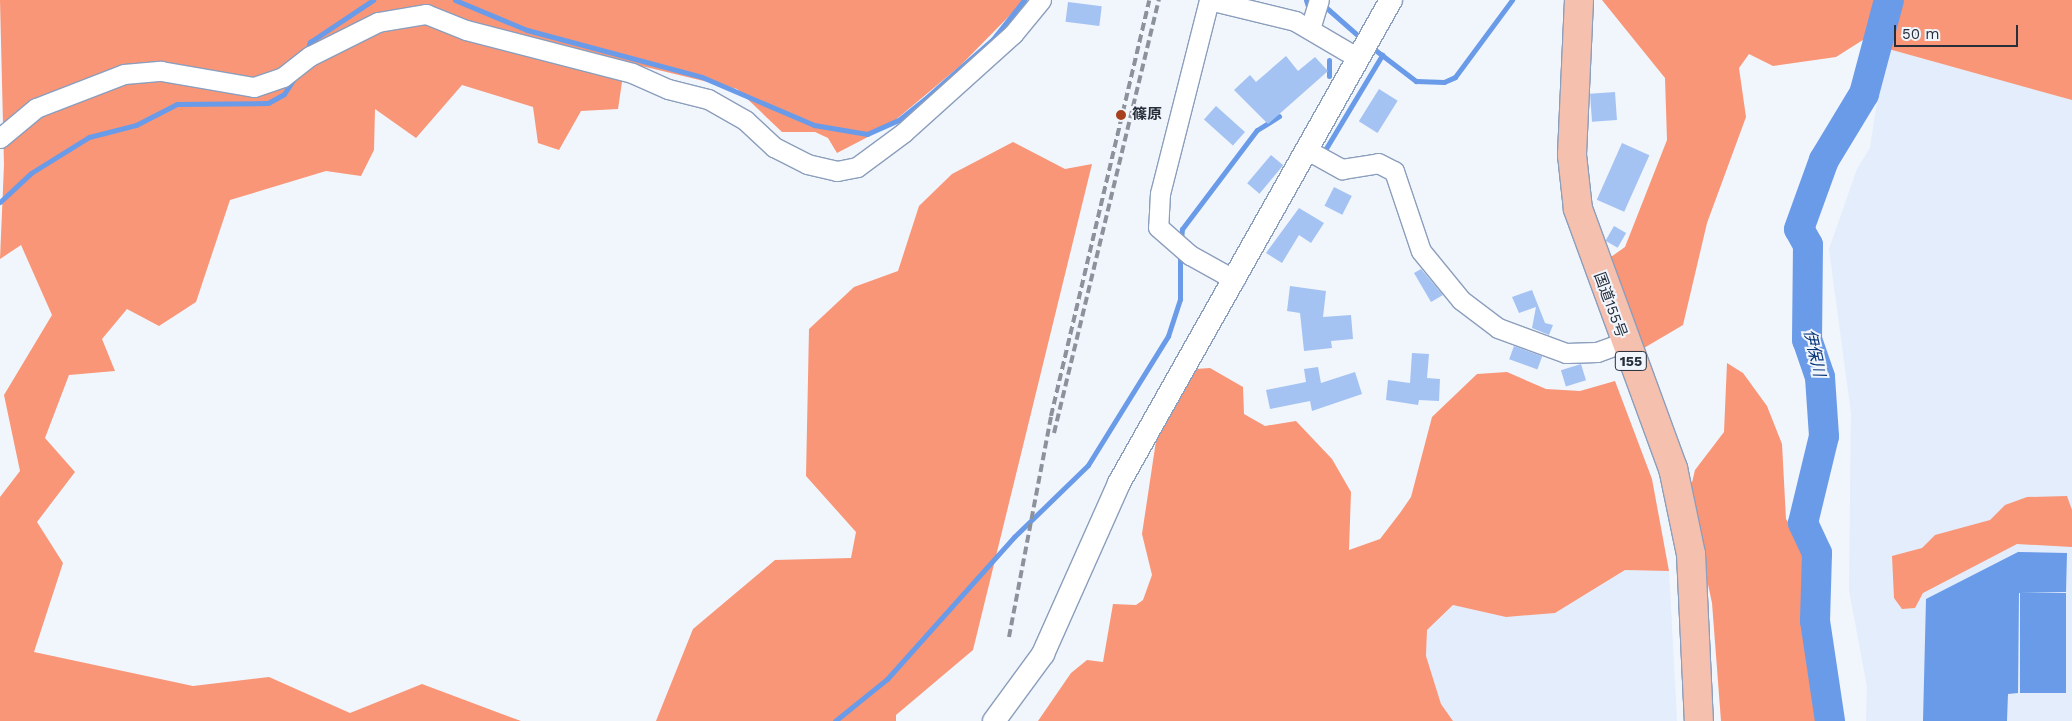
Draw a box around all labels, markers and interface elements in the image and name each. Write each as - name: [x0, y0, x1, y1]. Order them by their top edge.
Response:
- scale bar: [1897, 15, 2021, 47]
- text: 50 m: [1902, 25, 1939, 43]
- place label: 篠原: [1132, 106, 1162, 124]
- marker: 篠原: [1114, 108, 1128, 122]
- street label: 国道155号: [1590, 270, 1630, 340]
- water label: 伊保川: [1799, 327, 1829, 379]
- road number: 155: [1615, 350, 1647, 372]

